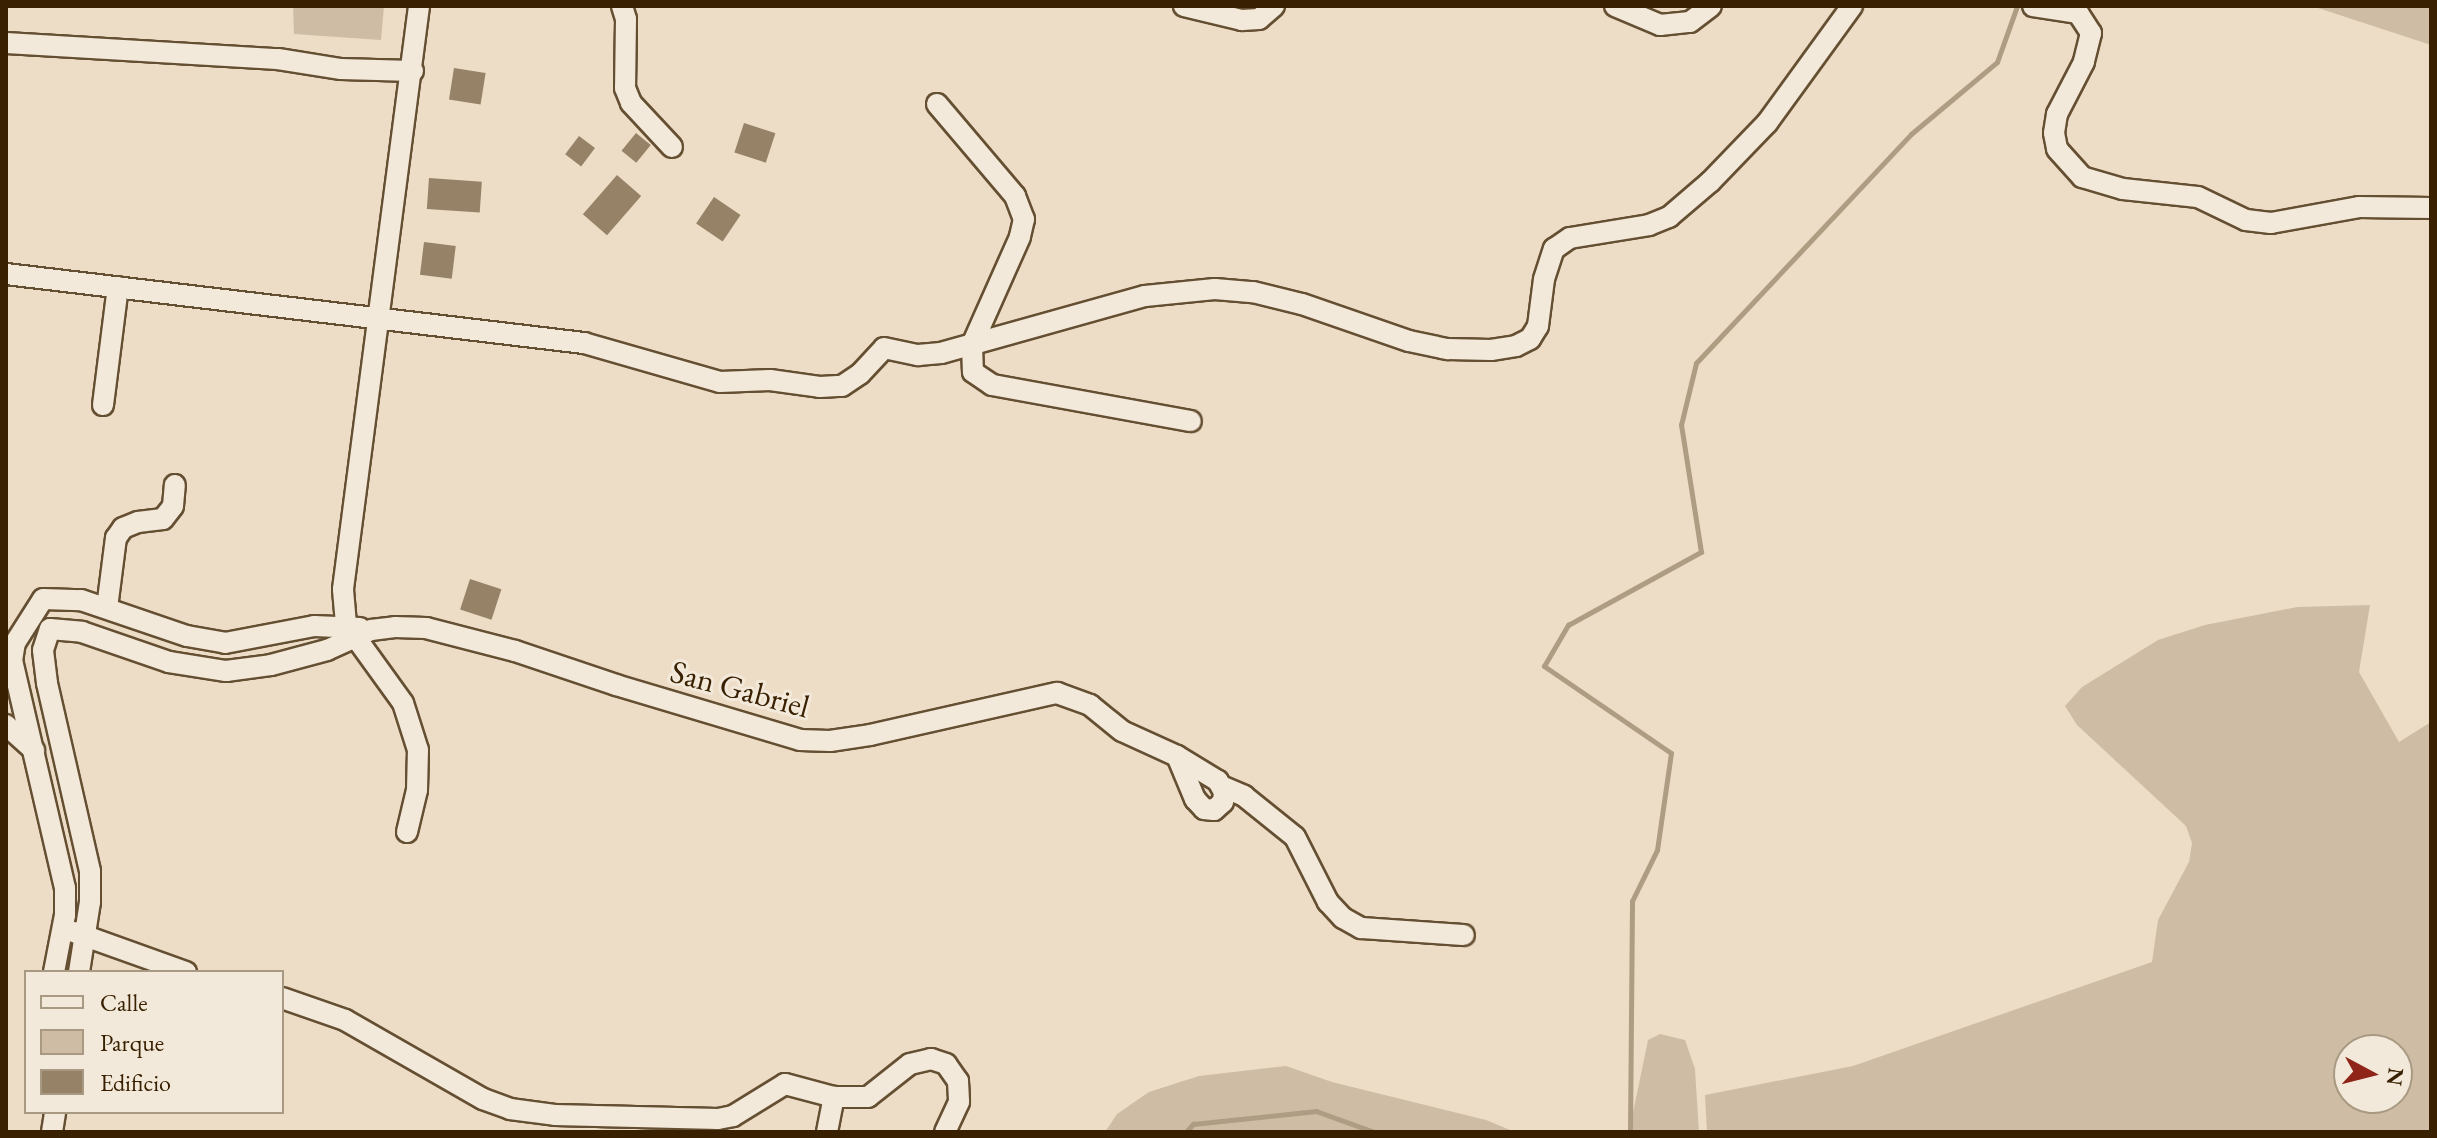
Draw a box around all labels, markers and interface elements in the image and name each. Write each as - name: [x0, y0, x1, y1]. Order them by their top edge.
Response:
- street label: San Gabriel: [666, 652, 814, 726]
- legend: [24, 970, 284, 1114]
- text: Calle: [100, 987, 148, 1018]
- text: Parque: [100, 1027, 164, 1058]
- north arrow: [2333, 1034, 2413, 1114]
- text: N: [2380, 1066, 2411, 1087]
- text: Edificio: [100, 1067, 171, 1098]

